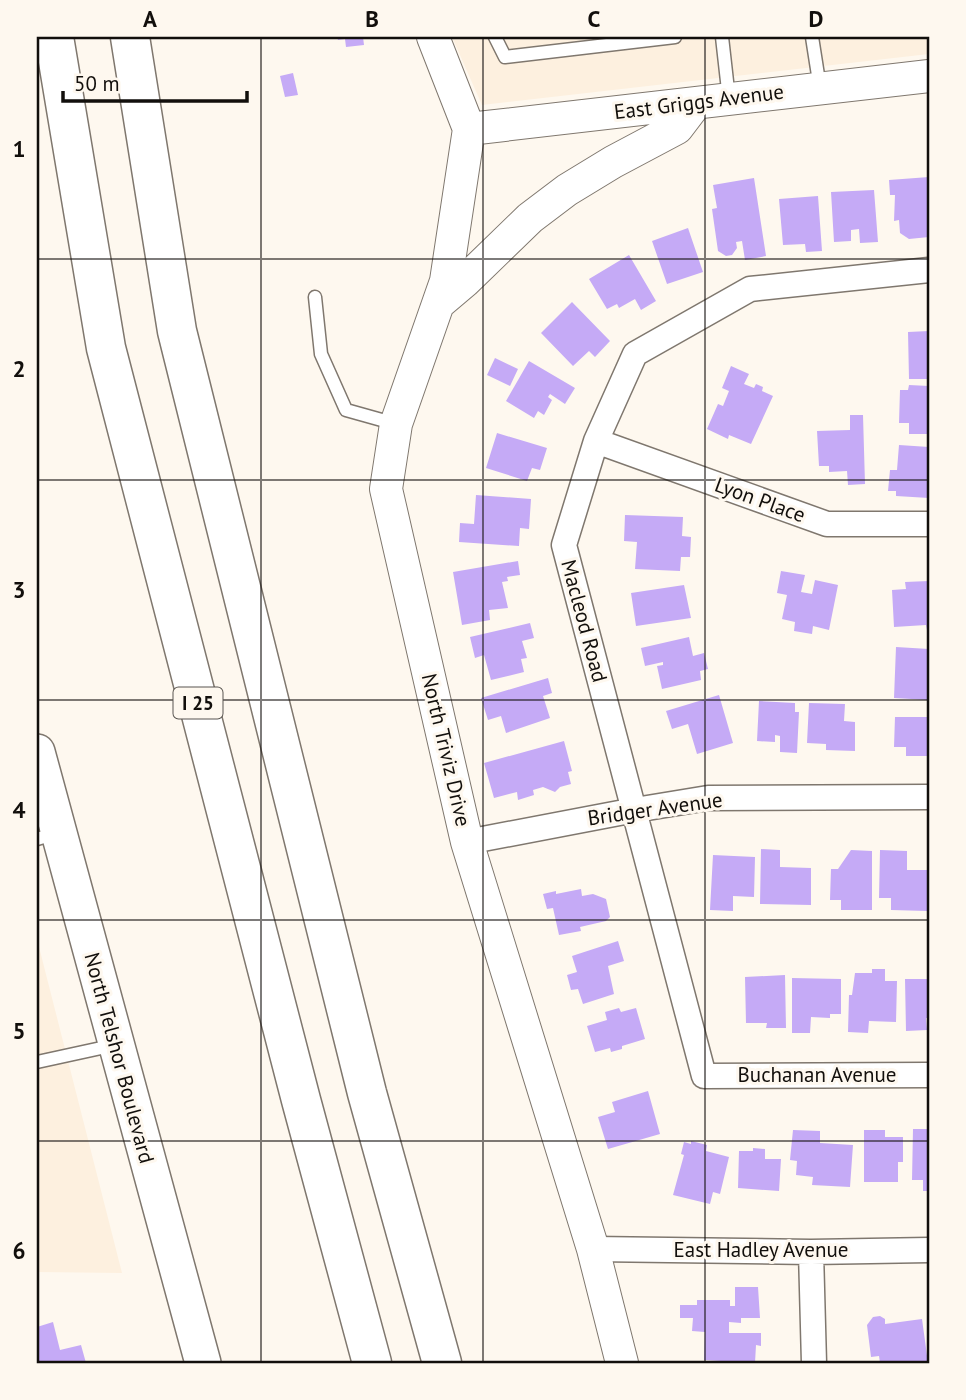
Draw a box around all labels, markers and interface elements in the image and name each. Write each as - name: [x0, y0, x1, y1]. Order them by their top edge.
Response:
- text: A: [143, 4, 157, 33]
- text: B: [365, 4, 379, 33]
- text: C: [588, 4, 601, 33]
- text: D: [809, 4, 823, 33]
- scale bar: [63, 60, 247, 104]
- text: 50 m: [74, 70, 120, 97]
- street label: East Griggs Avenue: [613, 78, 785, 125]
- text: 1: [12, 134, 26, 163]
- text: 2: [12, 354, 26, 383]
- street label: Lyon Place: [711, 471, 809, 528]
- street label: Macleod Road: [555, 557, 614, 685]
- text: 3: [12, 575, 26, 604]
- street label: North Triviz Drive: [416, 671, 477, 829]
- road number: I 25: [174, 688, 222, 718]
- street label: Bridger Avenue: [586, 786, 724, 831]
- text: 4: [12, 795, 26, 824]
- street label: North Telshor Boulevard: [78, 950, 161, 1166]
- text: 5: [12, 1016, 26, 1045]
- street label: Buchanan Avenue: [738, 1061, 896, 1088]
- text: 6: [12, 1236, 26, 1265]
- street label: East Hadley Avenue: [674, 1236, 848, 1263]

